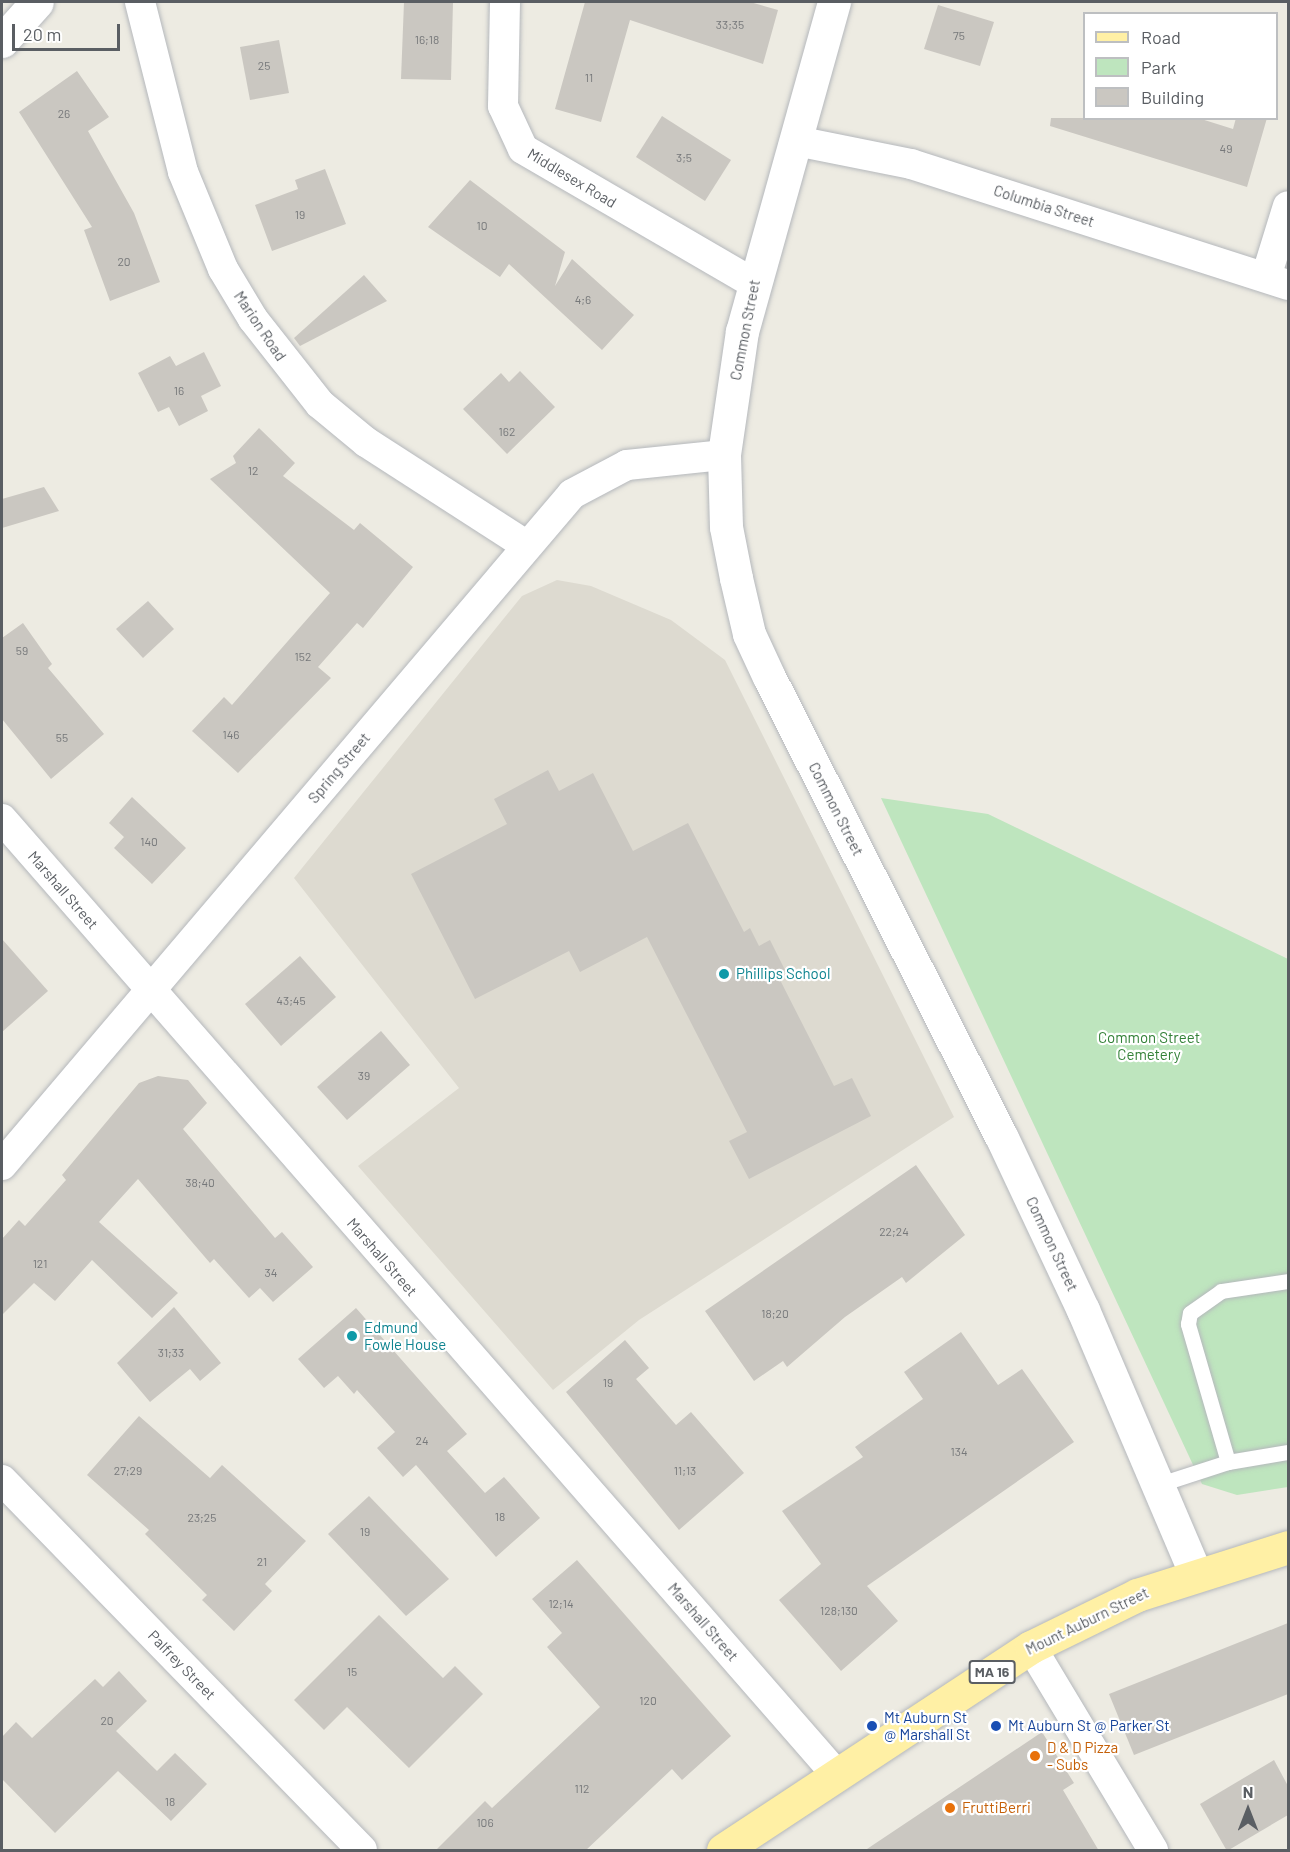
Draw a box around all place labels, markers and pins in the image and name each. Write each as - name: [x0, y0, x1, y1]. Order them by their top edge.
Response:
- place label: Phillips School: [736, 965, 830, 983]
- marker: Phillips School: [717, 967, 731, 981]
- place label: Edmund Fowle House: [364, 1318, 446, 1353]
- marker: Edmund Fowle House: [345, 1329, 359, 1343]
- place label: Mt Auburn St @ Marshall St: [884, 1708, 970, 1743]
- place label: Mt Auburn St @ Parker St: [1008, 1717, 1170, 1735]
- marker: Mt Auburn St @ Marshall St: [865, 1719, 879, 1733]
- marker: Mt Auburn St @ Parker St: [989, 1719, 1003, 1733]
- place label: D & D Pizza - Subs: [1047, 1738, 1118, 1773]
- marker: D & D Pizza - Subs: [1028, 1749, 1042, 1763]
- place label: FruttiBerri: [962, 1799, 1031, 1817]
- marker: FruttiBerri: [943, 1801, 957, 1815]

